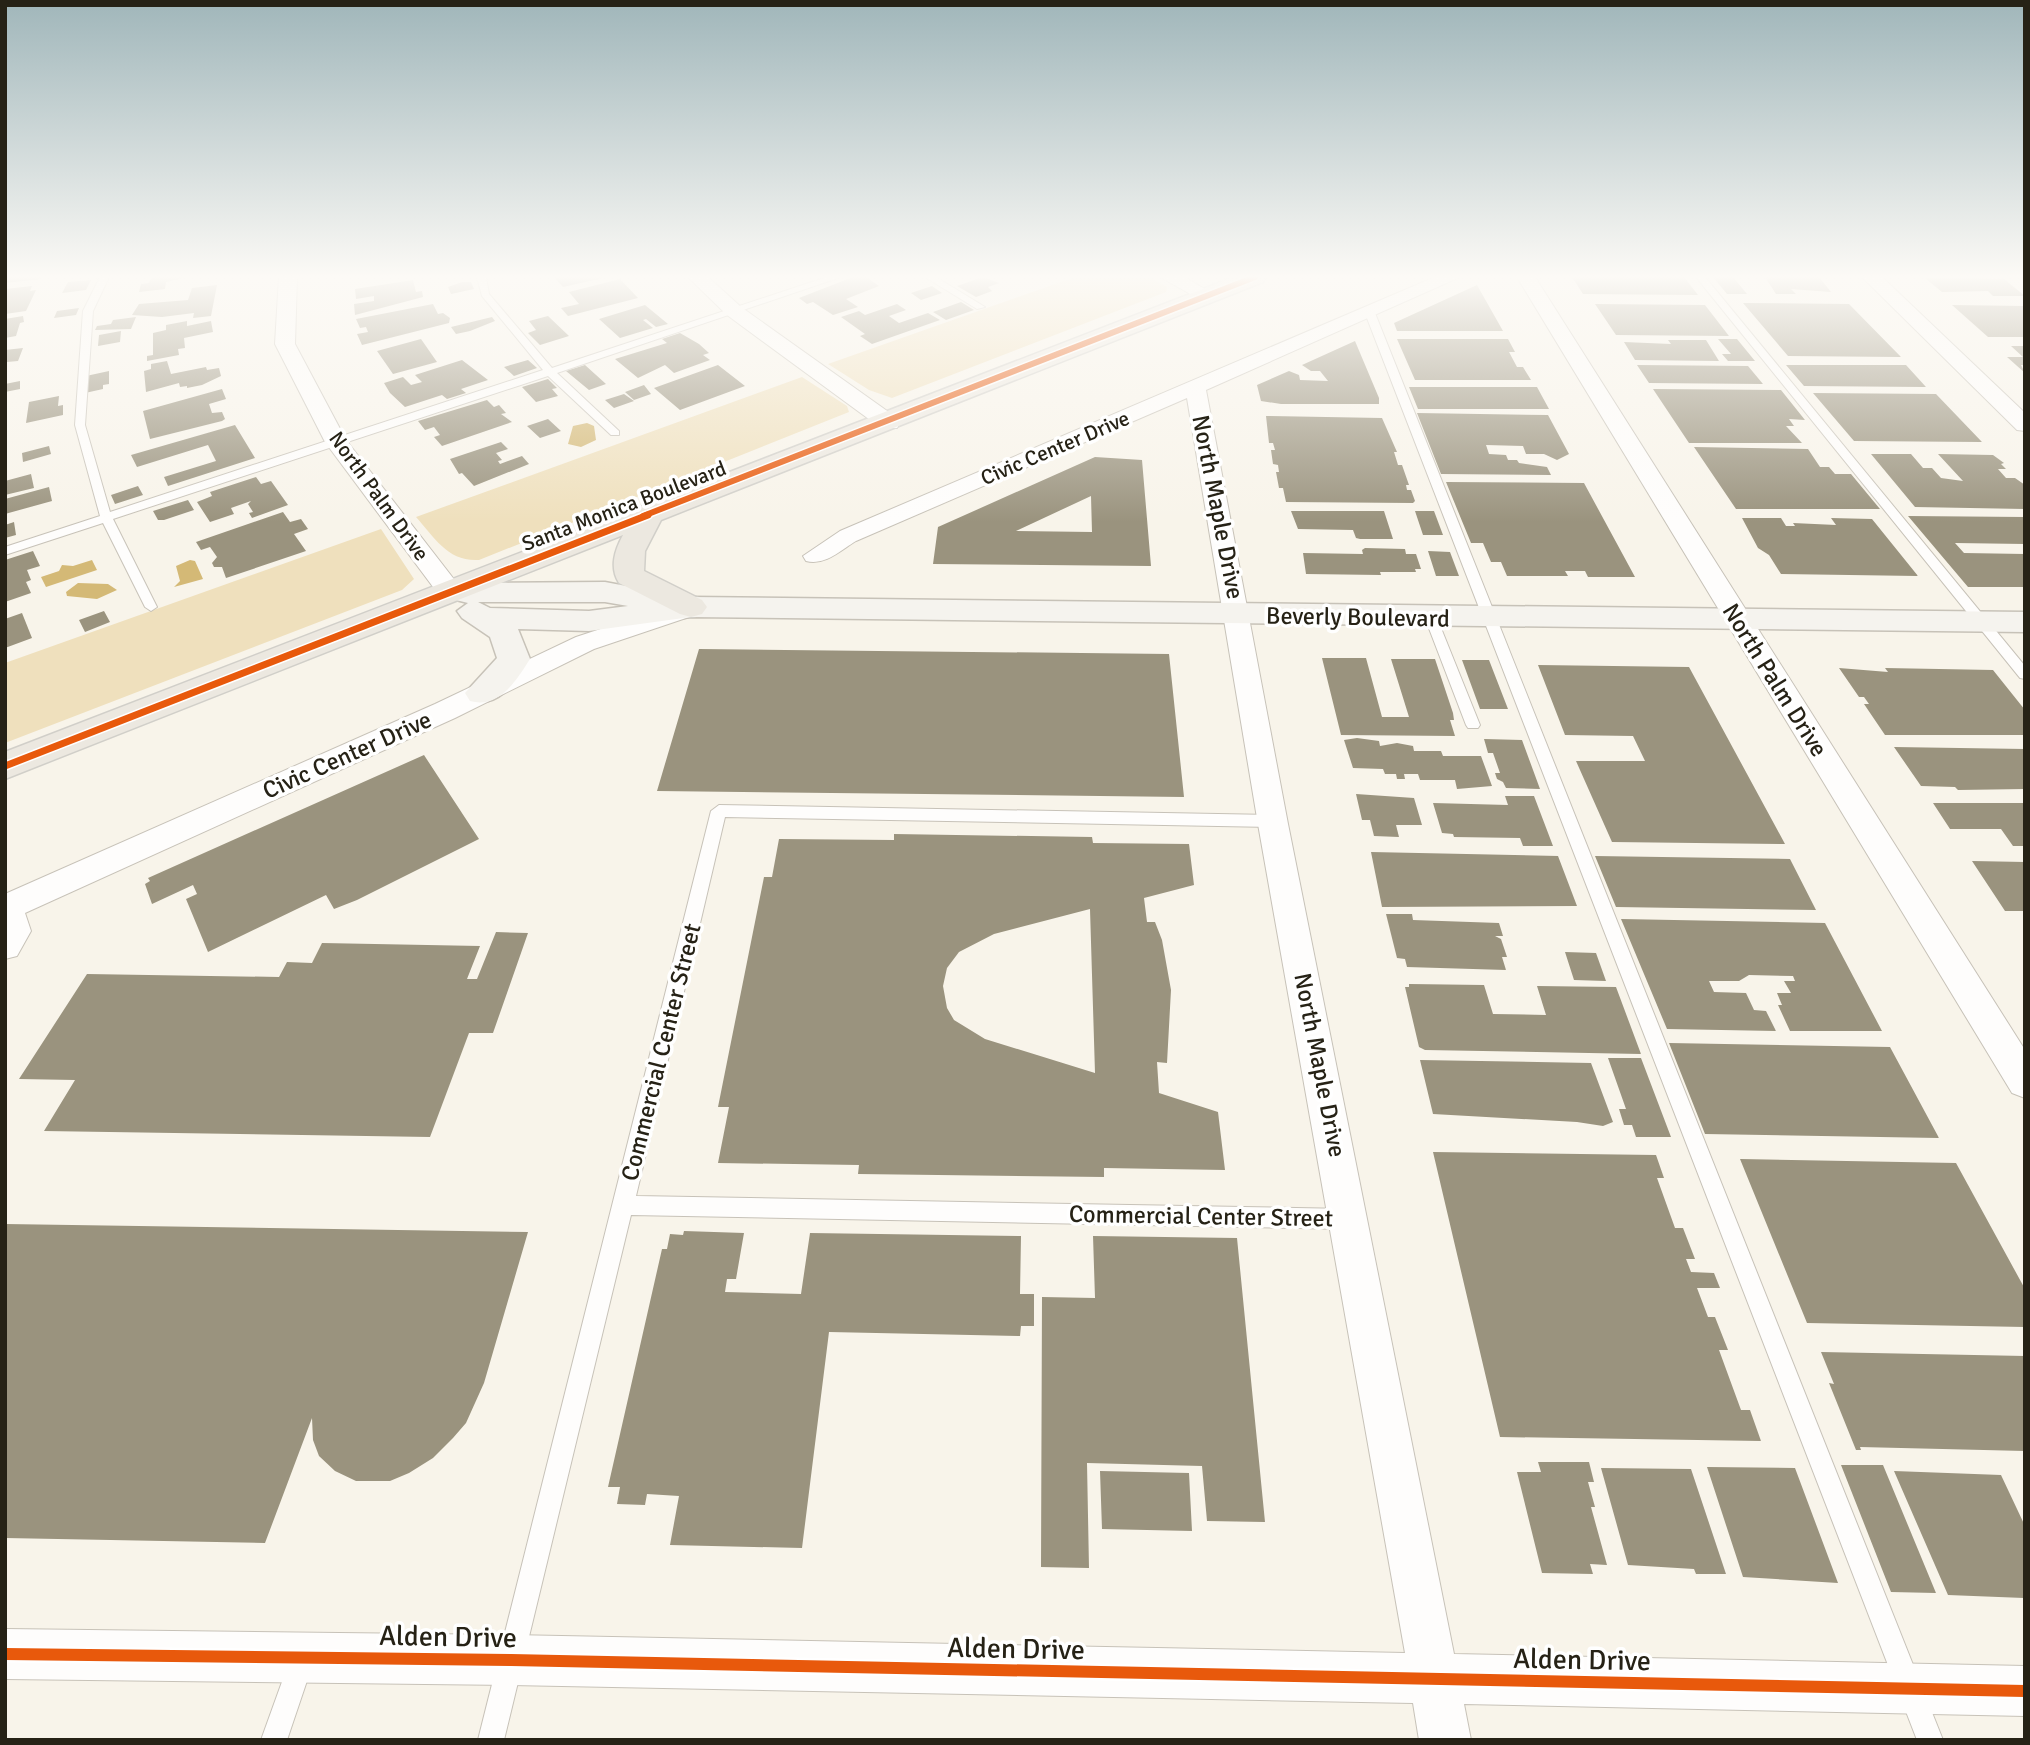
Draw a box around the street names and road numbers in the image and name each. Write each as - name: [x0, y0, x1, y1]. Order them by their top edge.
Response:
- street label: Civic Center Drive: [977, 405, 1133, 491]
- street label: North Maple Drive: [1185, 412, 1251, 602]
- street label: North Palm Drive: [323, 426, 435, 566]
- street label: Santa Monica Boulevard: [518, 455, 730, 557]
- street label: North Palm Drive: [1716, 598, 1834, 762]
- street label: Beverly Boulevard: [1266, 600, 1450, 634]
- street label: Civic Center Drive: [258, 704, 436, 806]
- street label: Commercial Center Street: [614, 920, 708, 1184]
- street label: North Maple Drive: [1287, 970, 1353, 1160]
- street label: Commercial Center Street: [1069, 1199, 1333, 1233]
- street label: Alden Drive: [379, 1619, 517, 1655]
- street label: Alden Drive: [947, 1631, 1085, 1667]
- street label: Alden Drive: [1513, 1642, 1651, 1678]

